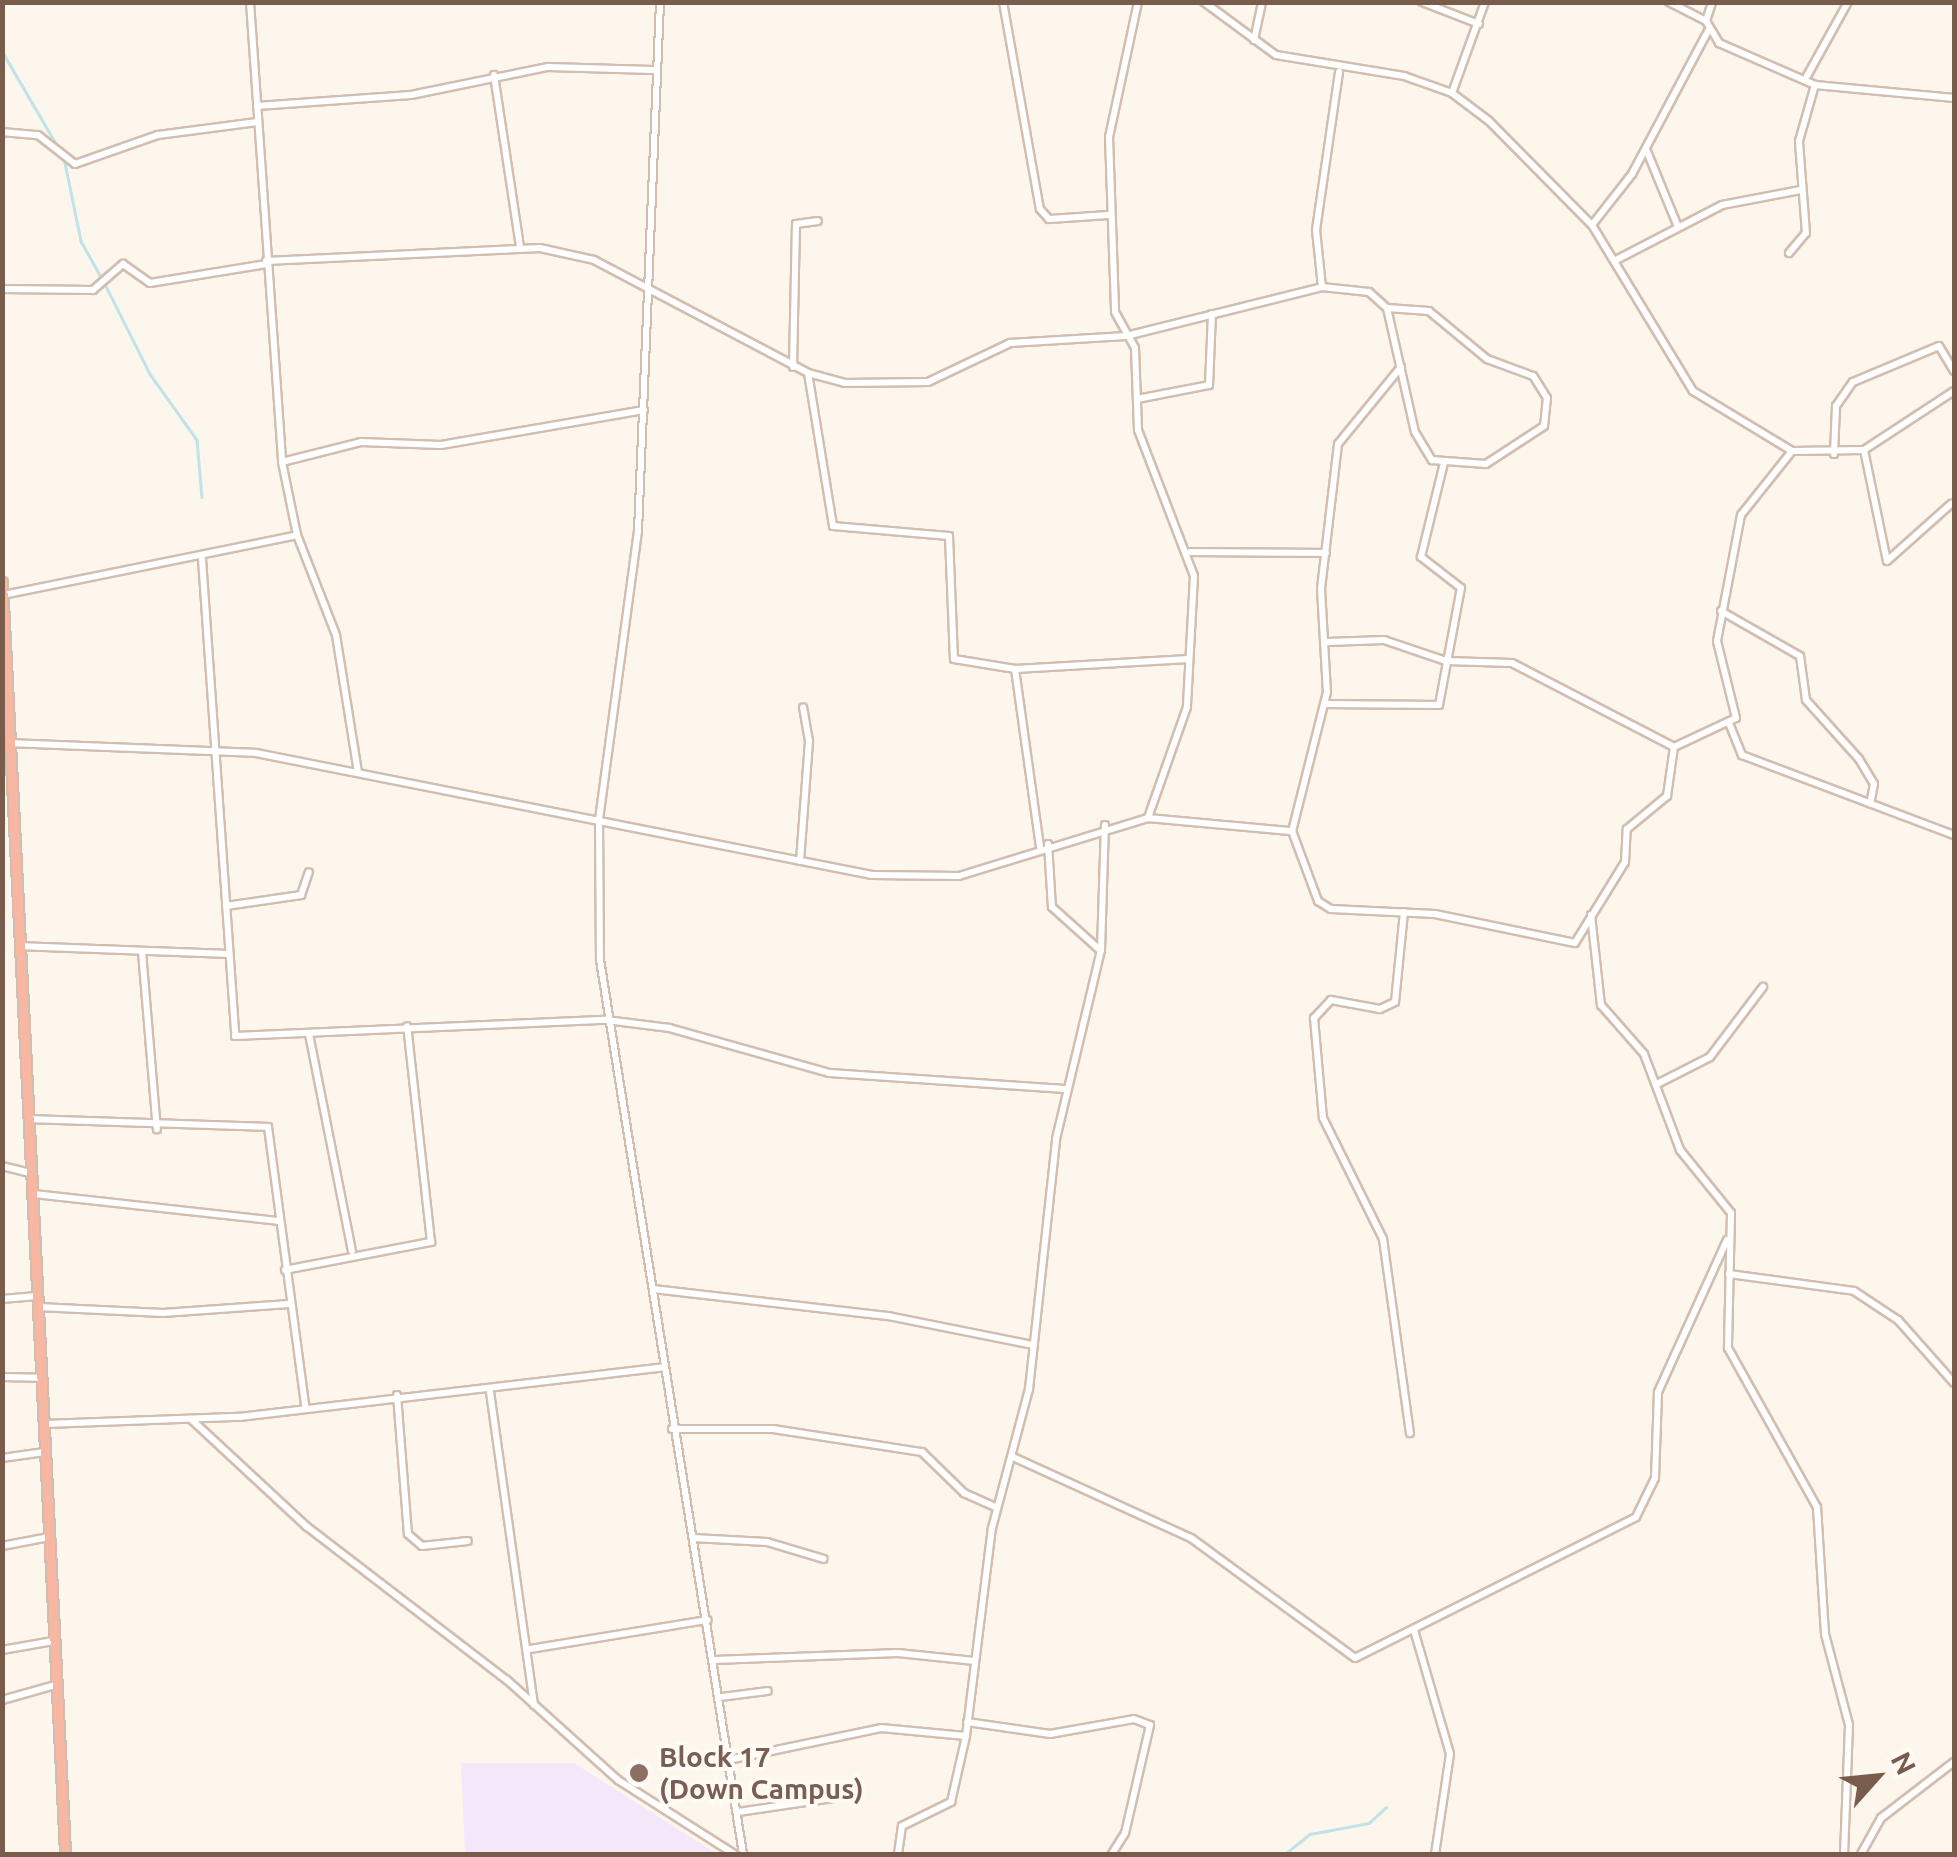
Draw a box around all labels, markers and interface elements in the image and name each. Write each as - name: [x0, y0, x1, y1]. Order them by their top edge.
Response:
- north arrow: [1827, 1727, 1927, 1827]
- place label: Block 17 (Down Campus): [659, 1740, 864, 1806]
- text: N: [1886, 1747, 1923, 1779]
- marker: Block 17 (Down Campus): [628, 1762, 650, 1784]

